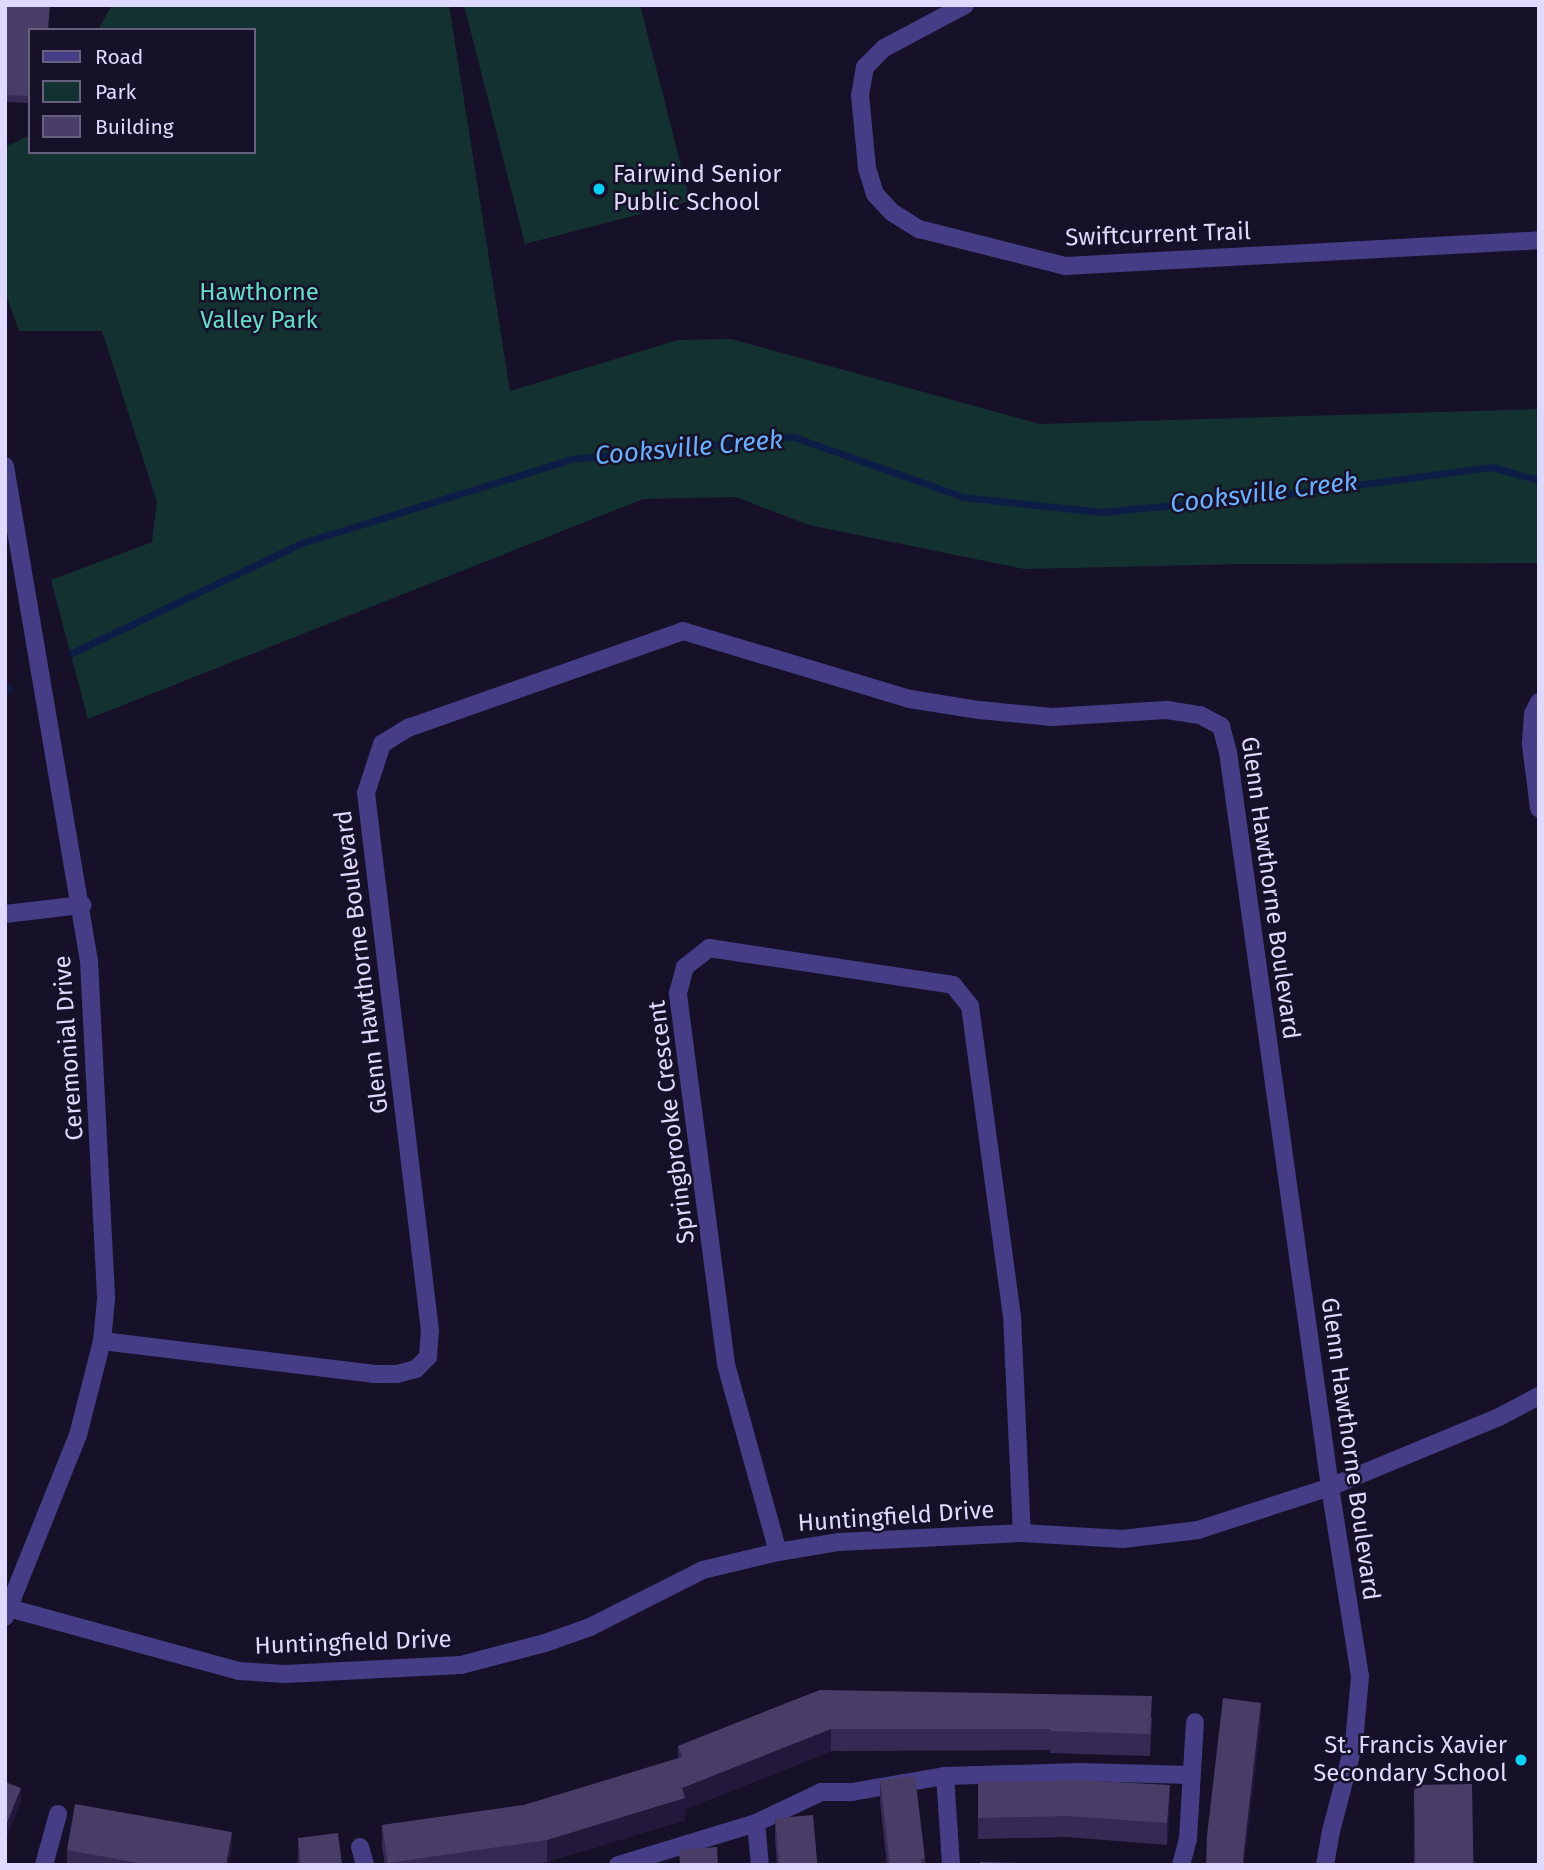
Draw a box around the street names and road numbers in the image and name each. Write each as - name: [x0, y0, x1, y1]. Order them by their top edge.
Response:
- street label: Swiftcurrent Trail: [1065, 217, 1251, 253]
- street label: Glenn Hawthorne Boulevard: [1234, 735, 1306, 1041]
- street label: Glenn Hawthorne Boulevard: [329, 809, 395, 1115]
- street label: Ceremonial Drive: [48, 954, 90, 1142]
- street label: Springbrooke Crescent: [643, 999, 701, 1245]
- street label: Glenn Hawthorne Boulevard: [1314, 1296, 1386, 1602]
- street label: Huntingfield Drive: [797, 1496, 995, 1538]
- street label: Huntingfield Drive: [254, 1625, 452, 1661]

